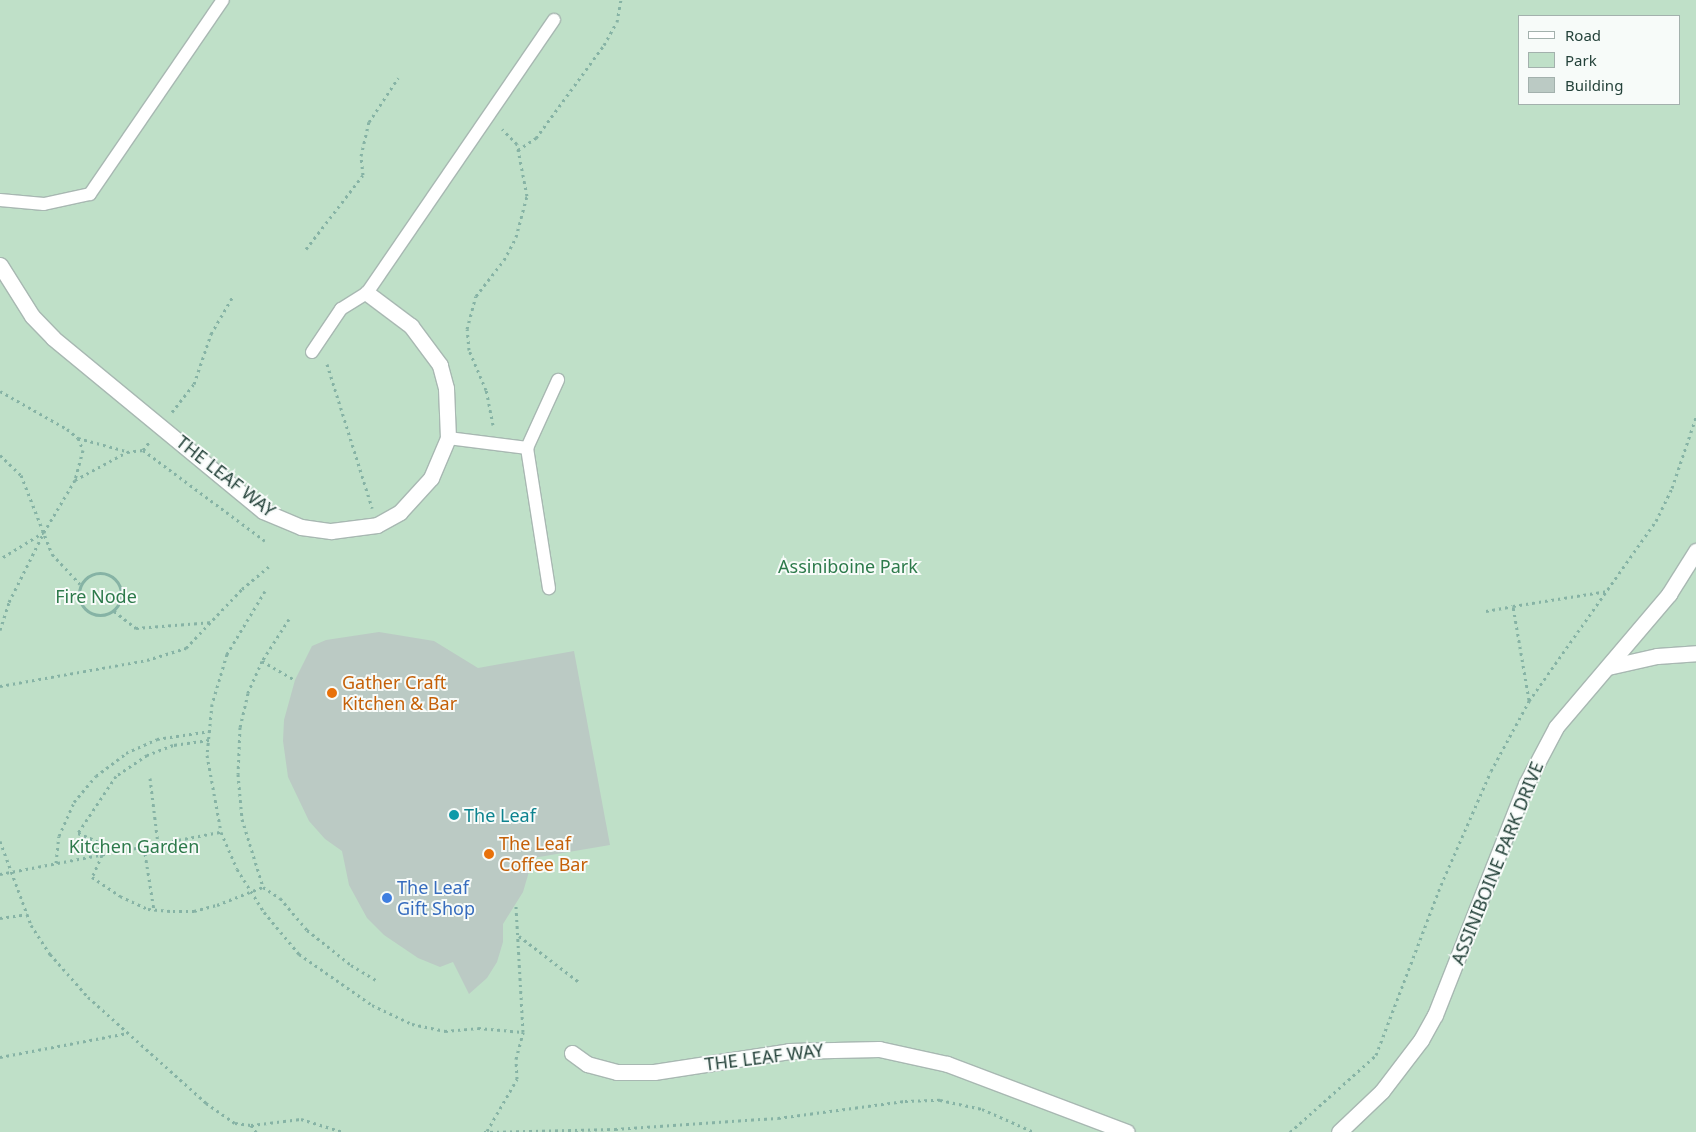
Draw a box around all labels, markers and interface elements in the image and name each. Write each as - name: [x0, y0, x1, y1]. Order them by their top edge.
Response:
- legend: [1518, 15, 1681, 105]
- text: Road: [1565, 25, 1601, 45]
- text: Park: [1565, 50, 1597, 70]
- text: Building: [1565, 75, 1623, 95]
- street label: THE LEAF WAY: [172, 431, 280, 521]
- park label: Assiniboine Park: [778, 555, 918, 577]
- park label: Fire Node: [55, 585, 137, 607]
- place label: Gather Craft Kitchen & Bar: [342, 672, 457, 714]
- marker: Gather Craft Kitchen & Bar: [326, 687, 338, 699]
- street label: ASSINIBOINE PARK DRIVE: [1446, 758, 1548, 968]
- place label: The Leaf: [464, 804, 536, 826]
- marker: The Leaf: [448, 809, 460, 821]
- place label: The Leaf Coffee Bar: [499, 833, 588, 876]
- park label: Kitchen Garden: [69, 835, 199, 857]
- marker: The Leaf Coffee Bar: [483, 848, 495, 860]
- place label: The Leaf Gift Shop: [397, 877, 475, 920]
- marker: The Leaf Gift Shop: [381, 892, 393, 904]
- street label: THE LEAF WAY: [703, 1039, 825, 1075]

